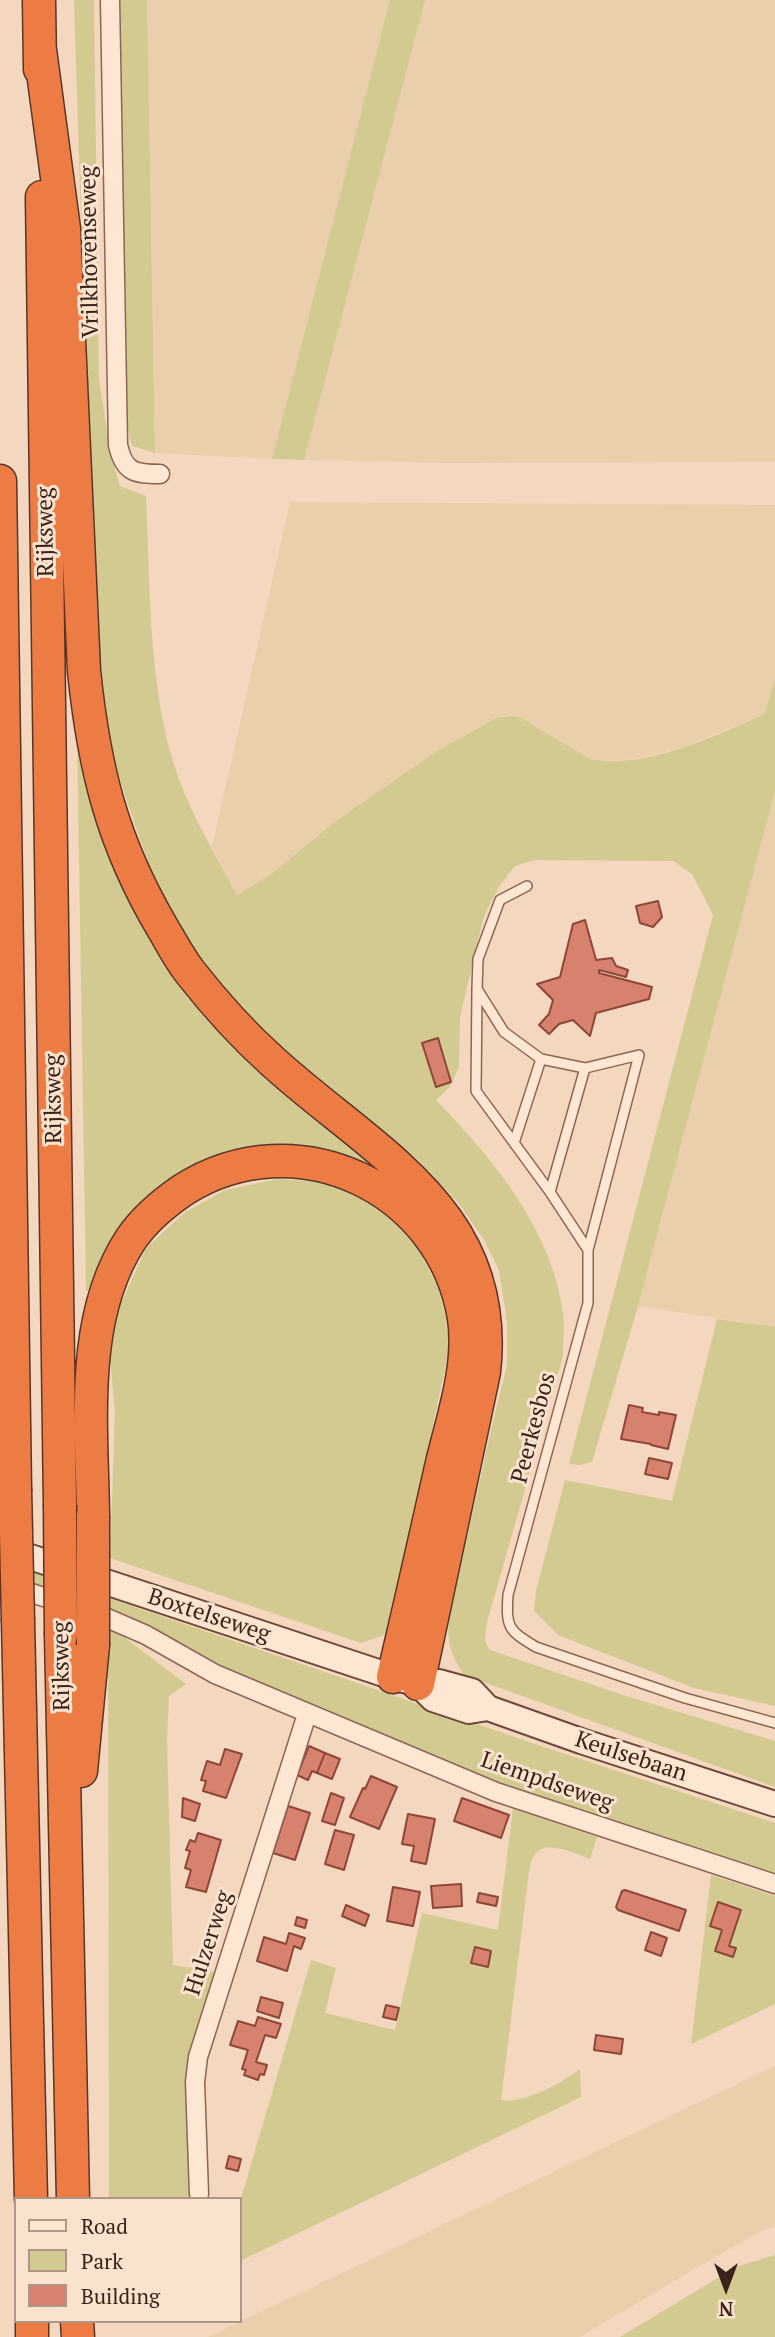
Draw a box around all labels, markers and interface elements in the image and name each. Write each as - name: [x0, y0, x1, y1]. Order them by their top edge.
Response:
- street label: Vrilkhovenseweg: [75, 166, 105, 338]
- street label: Rijksweg: [31, 487, 61, 577]
- street label: Rijksweg: [39, 1054, 69, 1144]
- street label: Peerkesbos: [506, 1370, 562, 1486]
- street label: Boxtelseweg: [144, 1583, 274, 1649]
- street label: Rijksweg: [47, 1621, 77, 1711]
- street label: Keulsebaan: [571, 1726, 691, 1788]
- street label: Liempdseweg: [477, 1746, 617, 1818]
- street label: Hulzerweg: [179, 1887, 239, 1999]
- legend: [14, 2197, 242, 2323]
- text: Road: [81, 2212, 128, 2240]
- text: Park: [81, 2247, 123, 2275]
- north arrow: [691, 2253, 761, 2323]
- text: Building: [81, 2282, 160, 2310]
- text: N: [719, 2297, 733, 2322]

